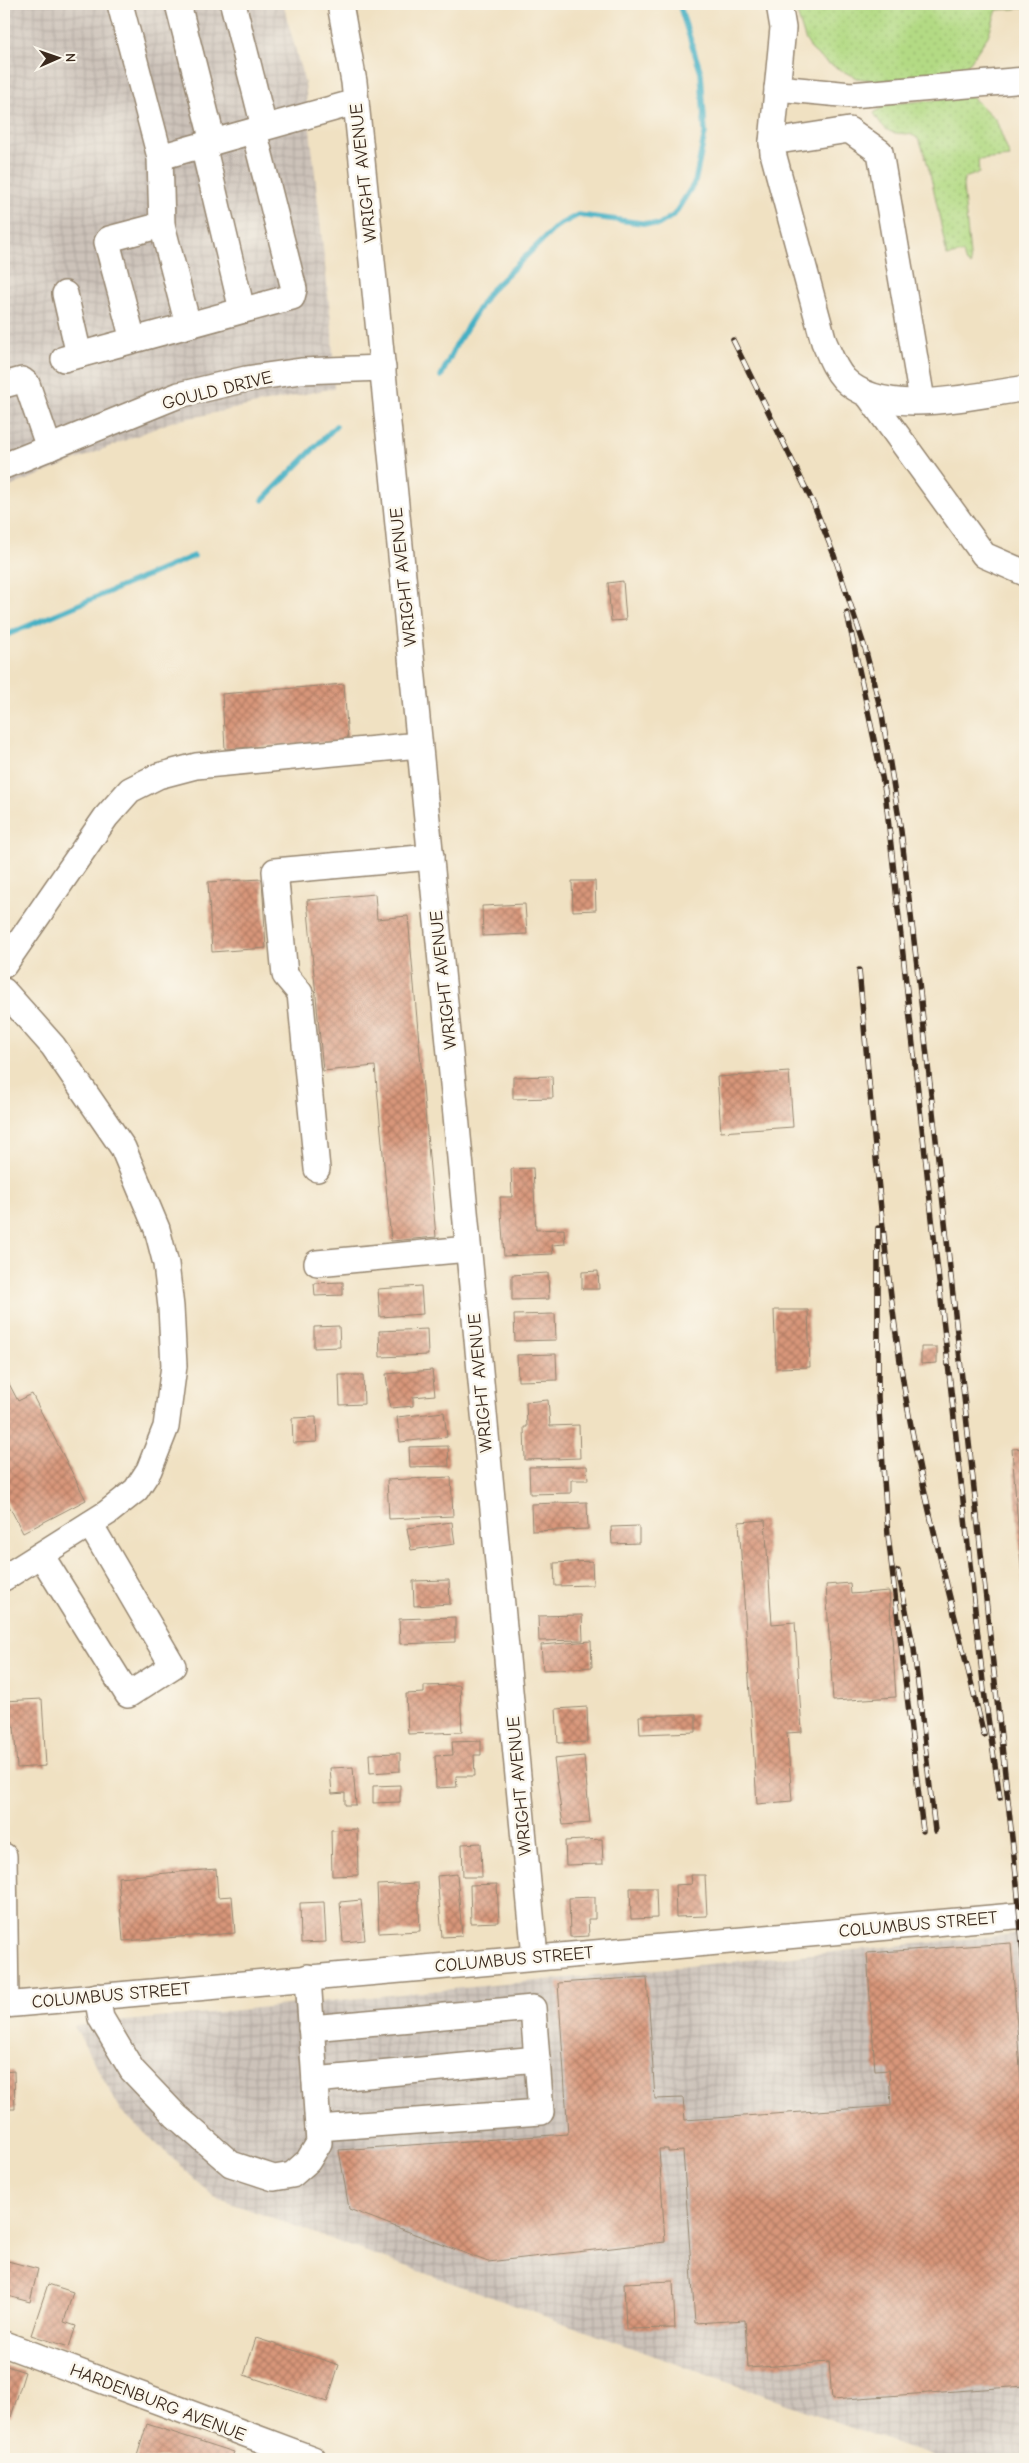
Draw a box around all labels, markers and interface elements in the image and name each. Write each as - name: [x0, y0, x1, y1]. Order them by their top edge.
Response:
- north arrow: [32, 32, 82, 82]
- text: N: [62, 53, 79, 62]
- street label: WRIGHT AVENUE: [346, 102, 381, 243]
- street label: GOULD DRIVE: [160, 367, 275, 414]
- street label: WRIGHT AVENUE: [386, 506, 421, 647]
- street label: WRIGHT AVENUE: [426, 909, 461, 1050]
- street label: WRIGHT AVENUE: [464, 1312, 497, 1453]
- street label: WRIGHT AVENUE: [503, 1715, 536, 1856]
- street label: COLUMBUS STREET: [838, 1907, 999, 1942]
- street label: COLUMBUS STREET: [434, 1942, 595, 1977]
- street label: COLUMBUS STREET: [31, 1978, 192, 2013]
- street label: HARDENBURG AVENUE: [67, 2359, 249, 2446]

